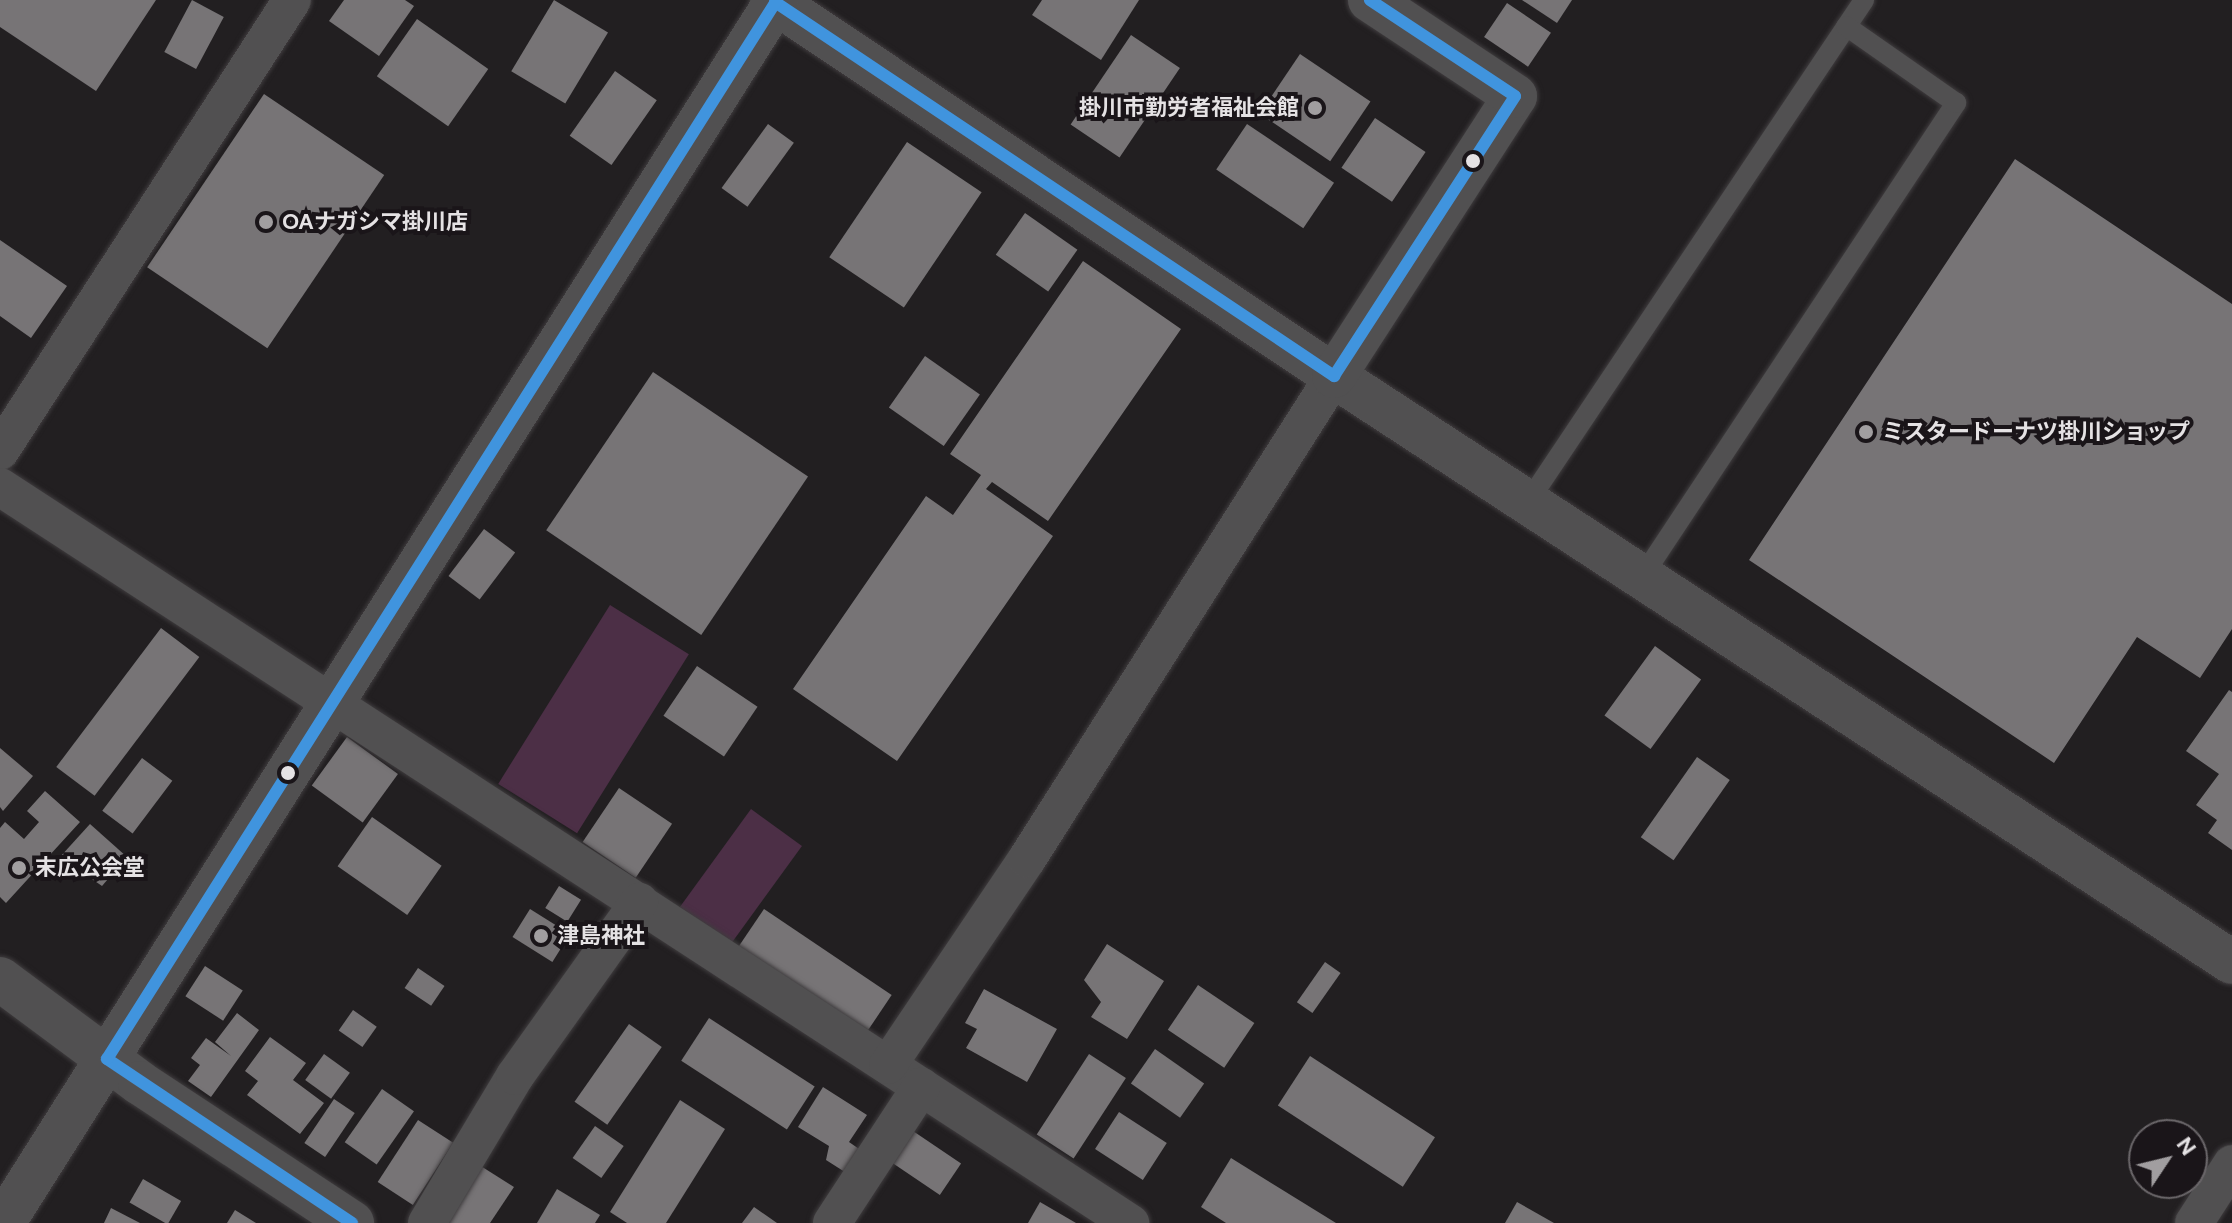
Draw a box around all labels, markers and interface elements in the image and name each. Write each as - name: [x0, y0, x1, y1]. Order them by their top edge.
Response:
- place label: 掛川市勤労者福祉会館: [1079, 95, 1299, 121]
- marker: 掛川市勤労者福祉会館: [1306, 99, 1324, 117]
- unlabelled marker: [1465, 153, 1481, 169]
- place label: OAナガシマ掛川店: [282, 209, 468, 235]
- marker: OAナガシマ掛川店: [257, 213, 275, 231]
- place label: ミスタードーナツ掛川ショップ: [1882, 419, 2190, 445]
- marker: ミスタードーナツ掛川ショップ: [1857, 423, 1875, 441]
- unlabelled marker: [280, 765, 296, 781]
- place label: 末広公会堂: [35, 855, 145, 881]
- marker: 末広公会堂: [10, 859, 28, 877]
- place label: 津島神社: [557, 923, 645, 949]
- marker: 津島神社: [532, 927, 550, 945]
- north arrow: [2128, 1119, 2208, 1199]
- text: N: [2170, 1131, 2203, 1161]

